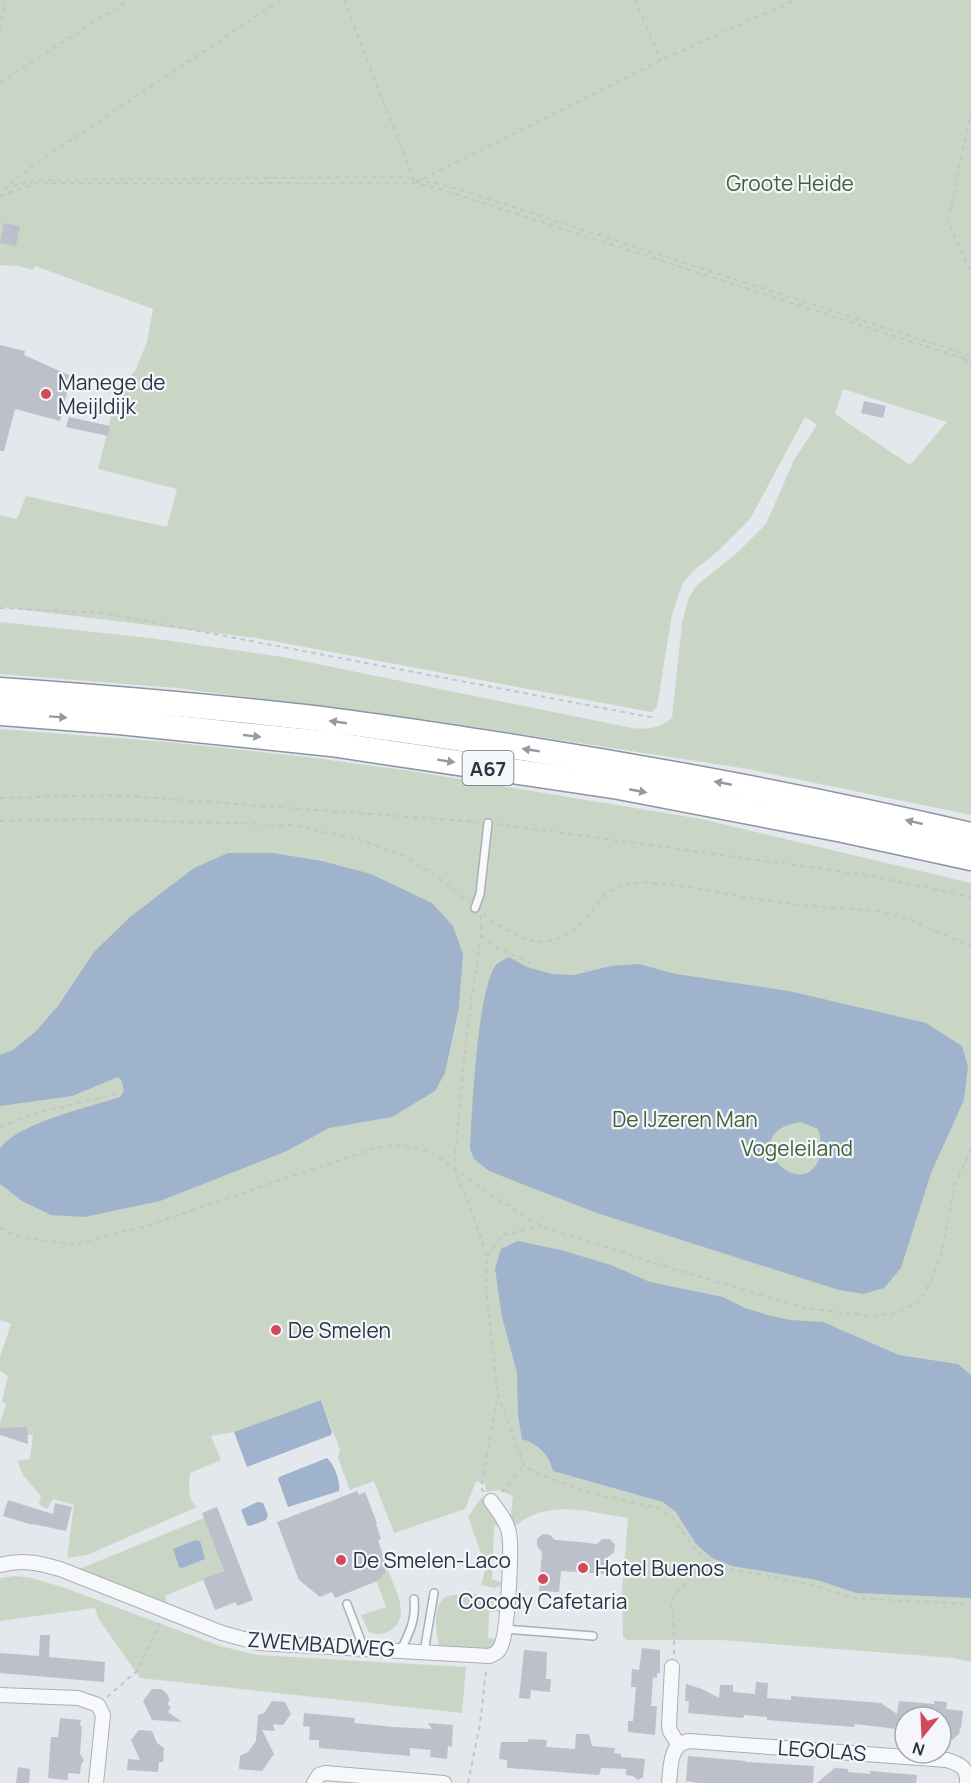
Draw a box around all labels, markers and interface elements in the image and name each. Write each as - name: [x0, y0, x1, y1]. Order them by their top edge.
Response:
- park label: Groote Heide: [726, 169, 854, 197]
- place label: Manege de Meijldijk: [58, 368, 166, 420]
- marker: Manege de Meijldijk: [39, 387, 53, 401]
- one-way arrow: [49, 713, 68, 722]
- one-way arrow: [328, 717, 347, 726]
- one-way arrow: [243, 731, 262, 741]
- one-way arrow: [521, 745, 540, 754]
- road number: A67: [462, 751, 514, 785]
- one-way arrow: [436, 757, 455, 766]
- one-way arrow: [713, 778, 732, 787]
- one-way arrow: [629, 787, 648, 796]
- one-way arrow: [905, 816, 923, 826]
- park label: De IJzeren Man: [612, 1105, 758, 1133]
- park label: Vogeleiland: [741, 1134, 853, 1162]
- place label: De Smelen: [288, 1316, 391, 1344]
- marker: De Smelen: [269, 1323, 283, 1337]
- place label: De Smelen-Laco: [353, 1546, 511, 1574]
- marker: De Smelen-Laco: [334, 1553, 348, 1567]
- place label: Hotel Buenos: [595, 1554, 724, 1582]
- marker: Hotel Buenos: [576, 1561, 590, 1575]
- marker: Cocody Cafetaria: [536, 1572, 550, 1586]
- place label: Cocody Cafetaria: [458, 1587, 628, 1615]
- street label: ZWEMBADWEG: [246, 1625, 396, 1663]
- north arrow: [893, 1705, 953, 1765]
- street label: LEGOLAS: [777, 1733, 867, 1767]
- text: N: [909, 1737, 927, 1762]

